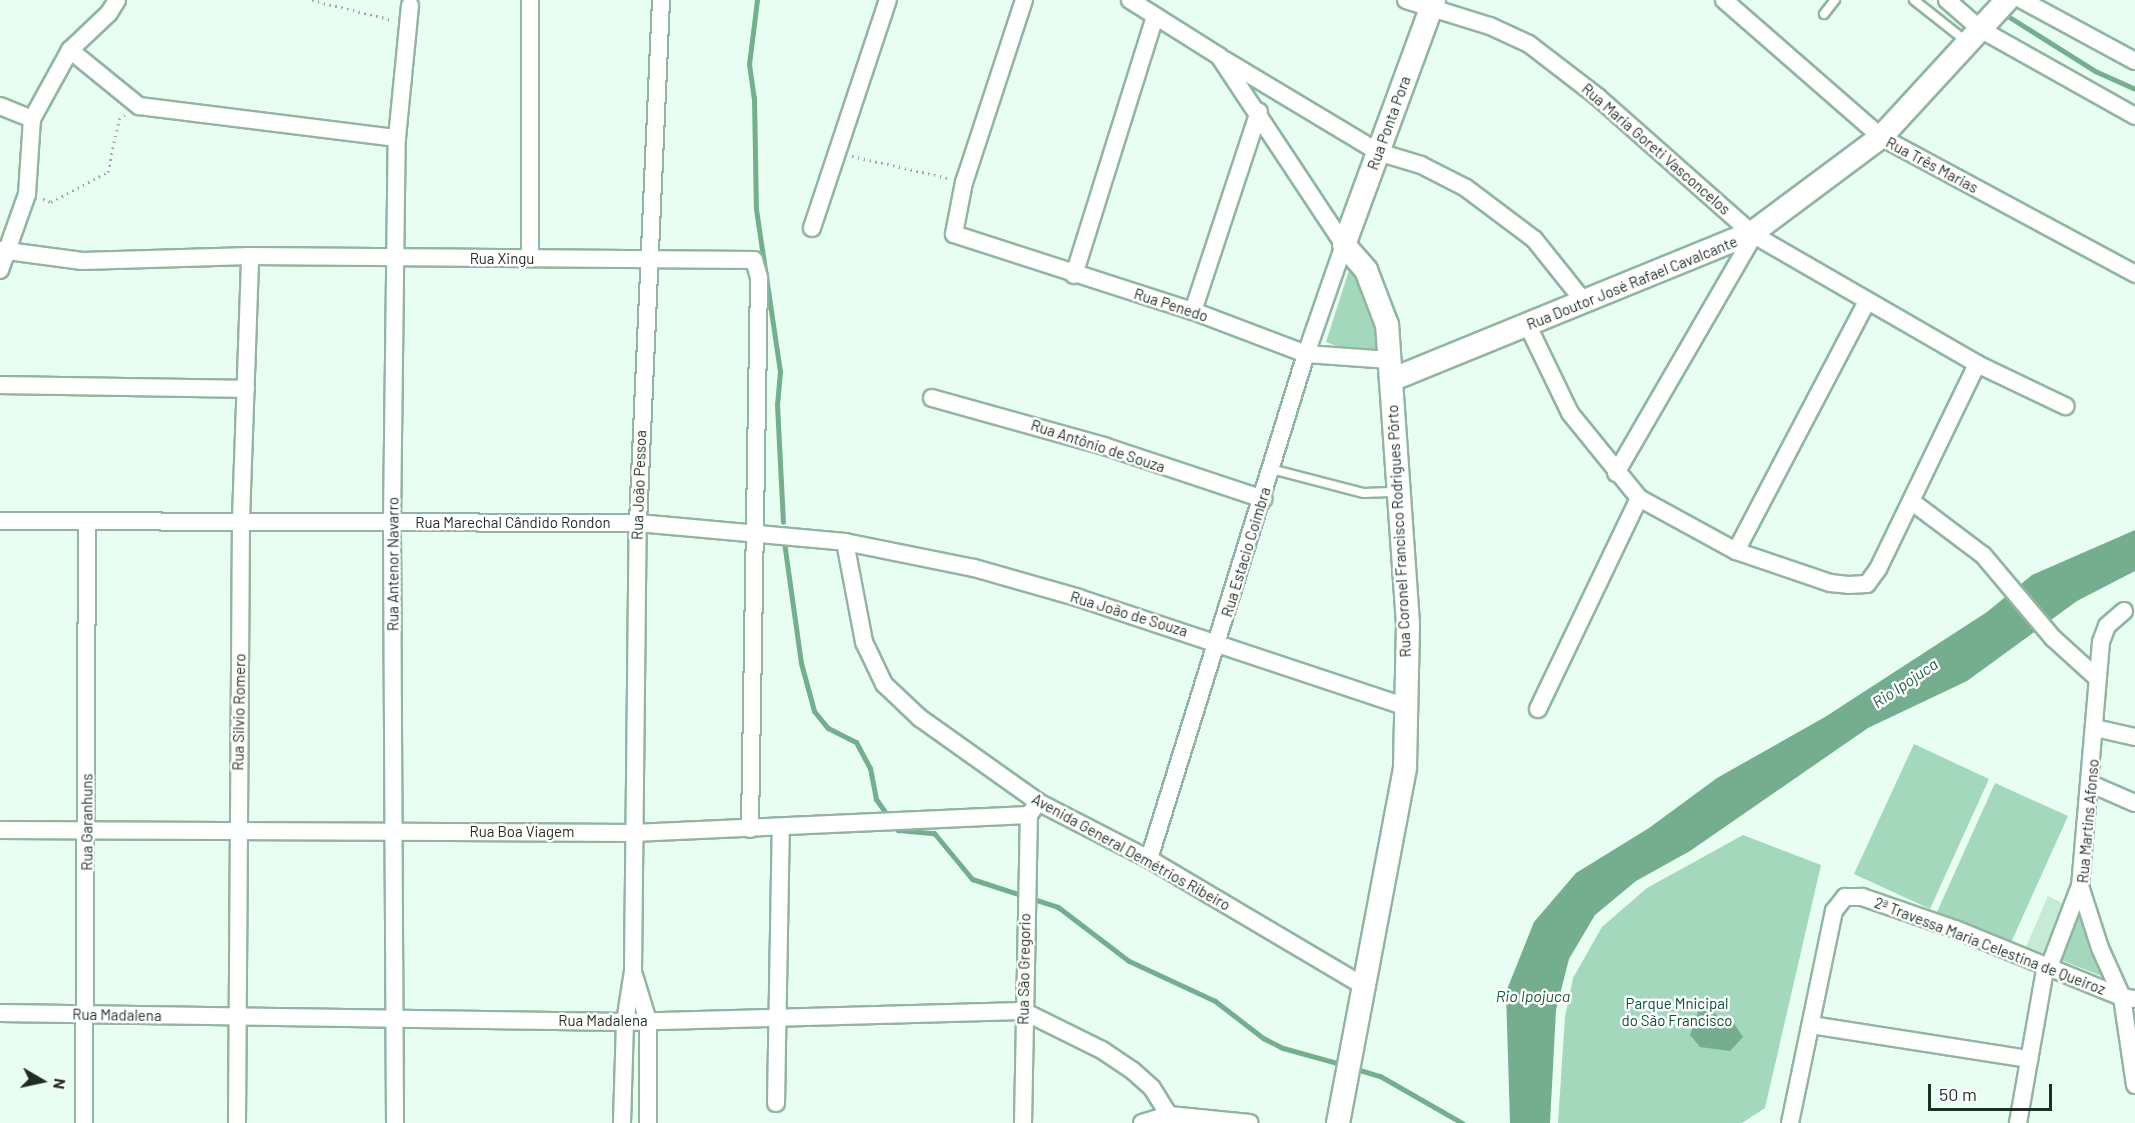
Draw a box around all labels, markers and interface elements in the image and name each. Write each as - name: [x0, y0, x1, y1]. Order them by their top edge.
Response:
- street label: Rua Ponta Pora: [1364, 74, 1414, 172]
- street label: Rua Maria Goreti Vasconcelos: [1578, 80, 1734, 218]
- street label: Rua Três Marias: [1883, 133, 1981, 197]
- street label: Rua Doutor José Rafael Cavalcante: [1524, 232, 1740, 334]
- street label: Rua Xingu: [470, 250, 534, 268]
- street label: Rua Penedo: [1132, 285, 1210, 325]
- street label: Rua Coronel Francisco Rodrigues Pôrto: [1383, 404, 1415, 658]
- street label: Rua Antônio de Souza: [1029, 416, 1167, 476]
- street label: Rua João Pessoa: [628, 430, 650, 540]
- street label: Rua Estacio Coimbra: [1218, 485, 1274, 619]
- street label: Rua Antenor Navarro: [384, 497, 402, 631]
- street label: Rua Marechal Cândido Rondon: [415, 514, 611, 532]
- street label: Rua João de Souza: [1068, 588, 1190, 640]
- street label: Rua Silvio Romero: [229, 653, 249, 771]
- water label: Rio Ipojuca: [1869, 654, 1941, 712]
- street label: Rua Martins Afonso: [2074, 758, 2102, 884]
- street label: Rua Garanhuns: [78, 773, 96, 871]
- street label: Avenida General Demétrios Ribeiro: [1029, 790, 1233, 914]
- street label: Rua Boa Viagem: [470, 823, 574, 841]
- street label: 2ª Travessa Maria Celestina de Queiroz: [1872, 893, 2108, 999]
- street label: Rua São Gregorio: [1014, 913, 1034, 1025]
- water label: Rio Ipojuca: [1496, 986, 1570, 1006]
- park label: Parque Mnicipal do São Francisco: [1622, 994, 1732, 1029]
- street label: Rua Madalena: [72, 1005, 162, 1025]
- street label: Rua Madalena: [558, 1012, 648, 1030]
- north arrow: [12, 1051, 72, 1111]
- scale bar: [1931, 1072, 2056, 1110]
- text: N: [50, 1077, 70, 1091]
- text: 50 m: [1939, 1083, 1977, 1105]

